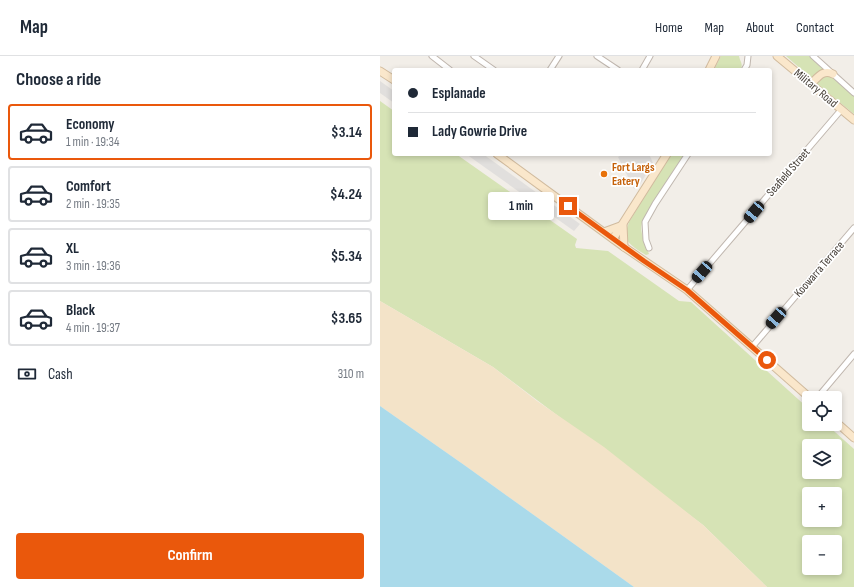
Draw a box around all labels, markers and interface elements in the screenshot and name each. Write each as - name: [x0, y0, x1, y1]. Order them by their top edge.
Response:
- text: Map: [20, 16, 48, 39]
- text: Home: [655, 19, 683, 36]
- text: Map: [705, 19, 724, 36]
- text: About: [746, 19, 774, 36]
- text: Contact: [796, 19, 834, 36]
- street label: Military Road: [791, 66, 841, 111]
- text: Choose a ride: [16, 69, 101, 90]
- text: Esplanade: [432, 84, 486, 103]
- icon: car: [18, 114, 54, 150]
- text: Economy: [66, 115, 115, 134]
- text: Lady Gowrie Drive: [432, 122, 527, 141]
- text: $3.14: [331, 123, 362, 142]
- text: 1 min · 19:34: [66, 134, 119, 150]
- street label: Seafield Street: [763, 145, 814, 200]
- place label: Fort Largs Eatery: [612, 160, 655, 189]
- marker: Fort Largs Eatery: [599, 169, 609, 179]
- icon: car: [18, 176, 54, 212]
- text: Comfort: [66, 177, 111, 196]
- text: $4.24: [330, 185, 362, 204]
- callout: 1 min: [488, 192, 554, 220]
- text: 2 min · 19:35: [66, 196, 120, 212]
- route end: [559, 197, 577, 215]
- text: 1 min: [509, 198, 533, 214]
- car: [742, 199, 766, 225]
- icon: car: [18, 238, 54, 274]
- street label: Koowarra Terrace: [791, 238, 848, 300]
- text: XL: [66, 239, 79, 258]
- text: $5.34: [331, 247, 362, 266]
- text: 3 min · 19:36: [66, 258, 120, 274]
- car: [690, 259, 714, 285]
- icon: car: [18, 300, 54, 336]
- text: Black: [66, 301, 95, 320]
- car: [764, 305, 788, 331]
- text: $3.65: [331, 309, 362, 328]
- text: 4 min · 19:37: [66, 320, 120, 336]
- route start: [758, 351, 776, 369]
- icon: cash: [16, 363, 38, 385]
- text: Cash: [48, 365, 73, 384]
- text: 310 m: [338, 366, 364, 382]
- map controls: [802, 391, 842, 575]
- button: locate: [802, 391, 842, 431]
- button: layers: [802, 439, 842, 479]
- button: +: [802, 487, 842, 527]
- button: Confirm: [16, 533, 364, 579]
- button: −: [802, 535, 842, 575]

